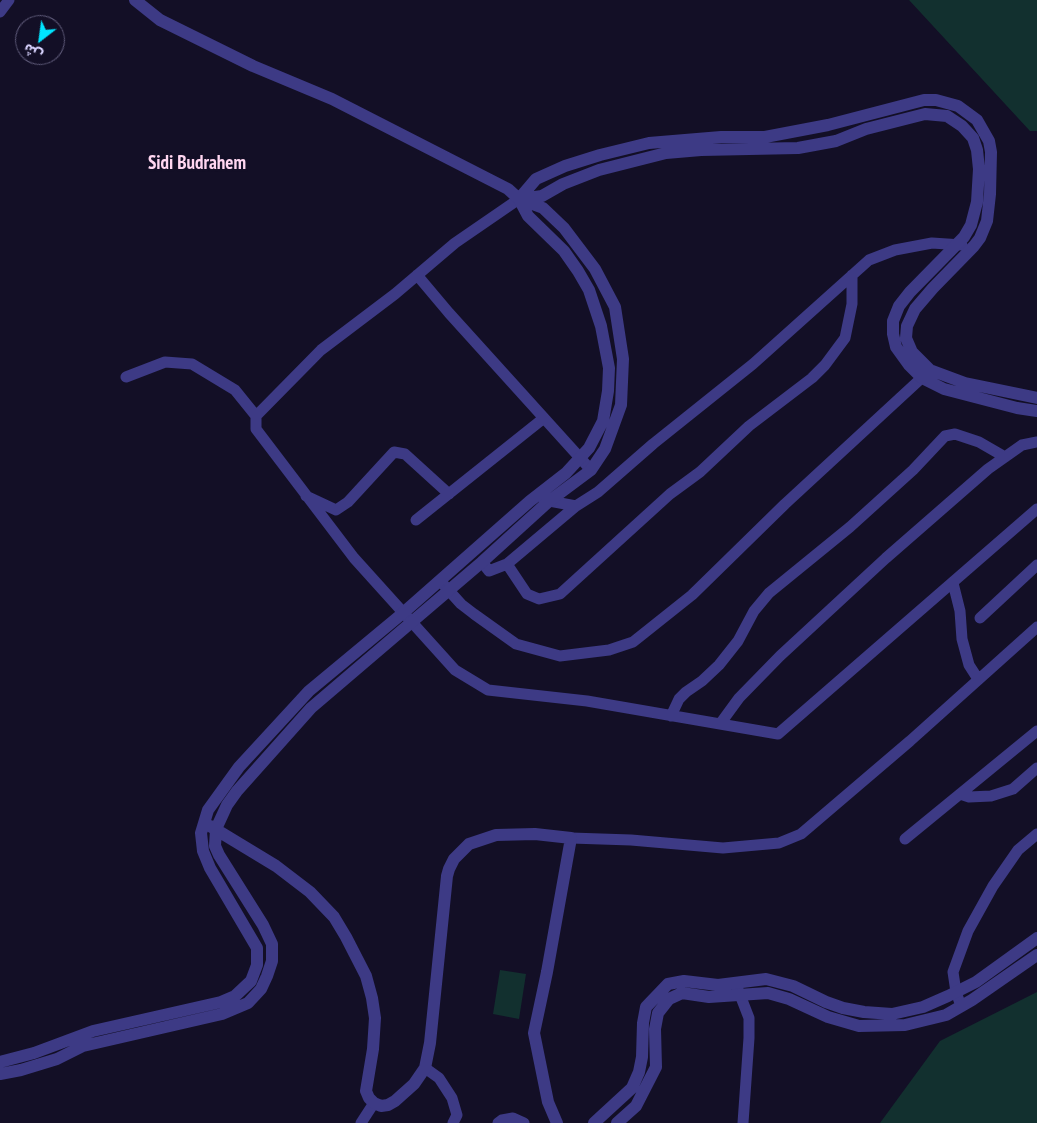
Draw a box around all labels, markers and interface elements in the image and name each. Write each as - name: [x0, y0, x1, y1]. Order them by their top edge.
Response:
- north arrow: [15, 15, 65, 65]
- text: ش: [20, 40, 46, 65]
- district label: Sidi Budrahem: [148, 153, 246, 175]

